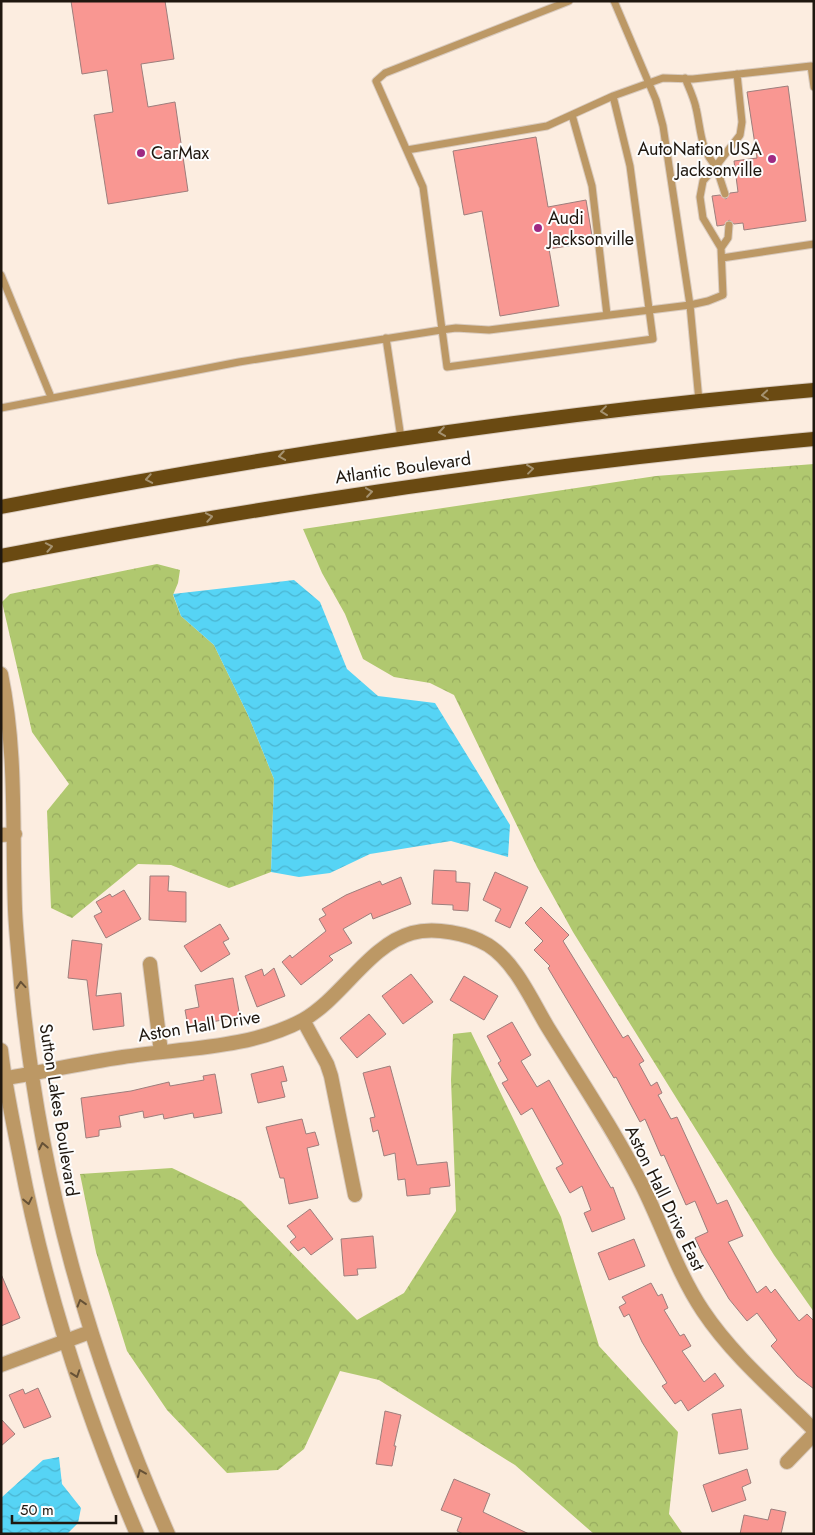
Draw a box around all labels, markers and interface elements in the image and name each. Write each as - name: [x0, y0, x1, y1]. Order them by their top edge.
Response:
- place label: AutoNation USA Jacksonville: [638, 136, 762, 183]
- place label: CarMax: [151, 140, 209, 166]
- marker: CarMax: [135, 147, 147, 159]
- marker: AutoNation USA Jacksonville: [766, 153, 778, 165]
- place label: Audi Jacksonville: [546, 205, 634, 252]
- marker: Audi Jacksonville: [532, 222, 544, 234]
- one-way arrow: [761, 389, 769, 400]
- one-way arrow: [599, 405, 607, 416]
- one-way arrow: [438, 427, 447, 437]
- street label: Atlantic Boulevard: [333, 446, 473, 490]
- one-way arrow: [277, 451, 286, 461]
- one-way arrow: [527, 464, 535, 475]
- one-way arrow: [145, 474, 154, 484]
- one-way arrow: [365, 487, 374, 497]
- one-way arrow: [204, 513, 213, 523]
- one-way arrow: [45, 542, 54, 553]
- one-way arrow: [16, 980, 27, 988]
- street label: Aston Hall Drive: [136, 1004, 262, 1048]
- street label: Sutton Lakes Boulevard: [33, 1022, 85, 1198]
- street label: Aston Hall Drive East: [618, 1121, 712, 1276]
- one-way arrow: [38, 1141, 49, 1150]
- one-way arrow: [22, 1197, 33, 1205]
- one-way arrow: [77, 1300, 87, 1308]
- one-way arrow: [70, 1370, 80, 1378]
- one-way arrow: [137, 1469, 148, 1478]
- scale bar: [12, 1492, 116, 1524]
- text: 50 m: [20, 1499, 54, 1521]

